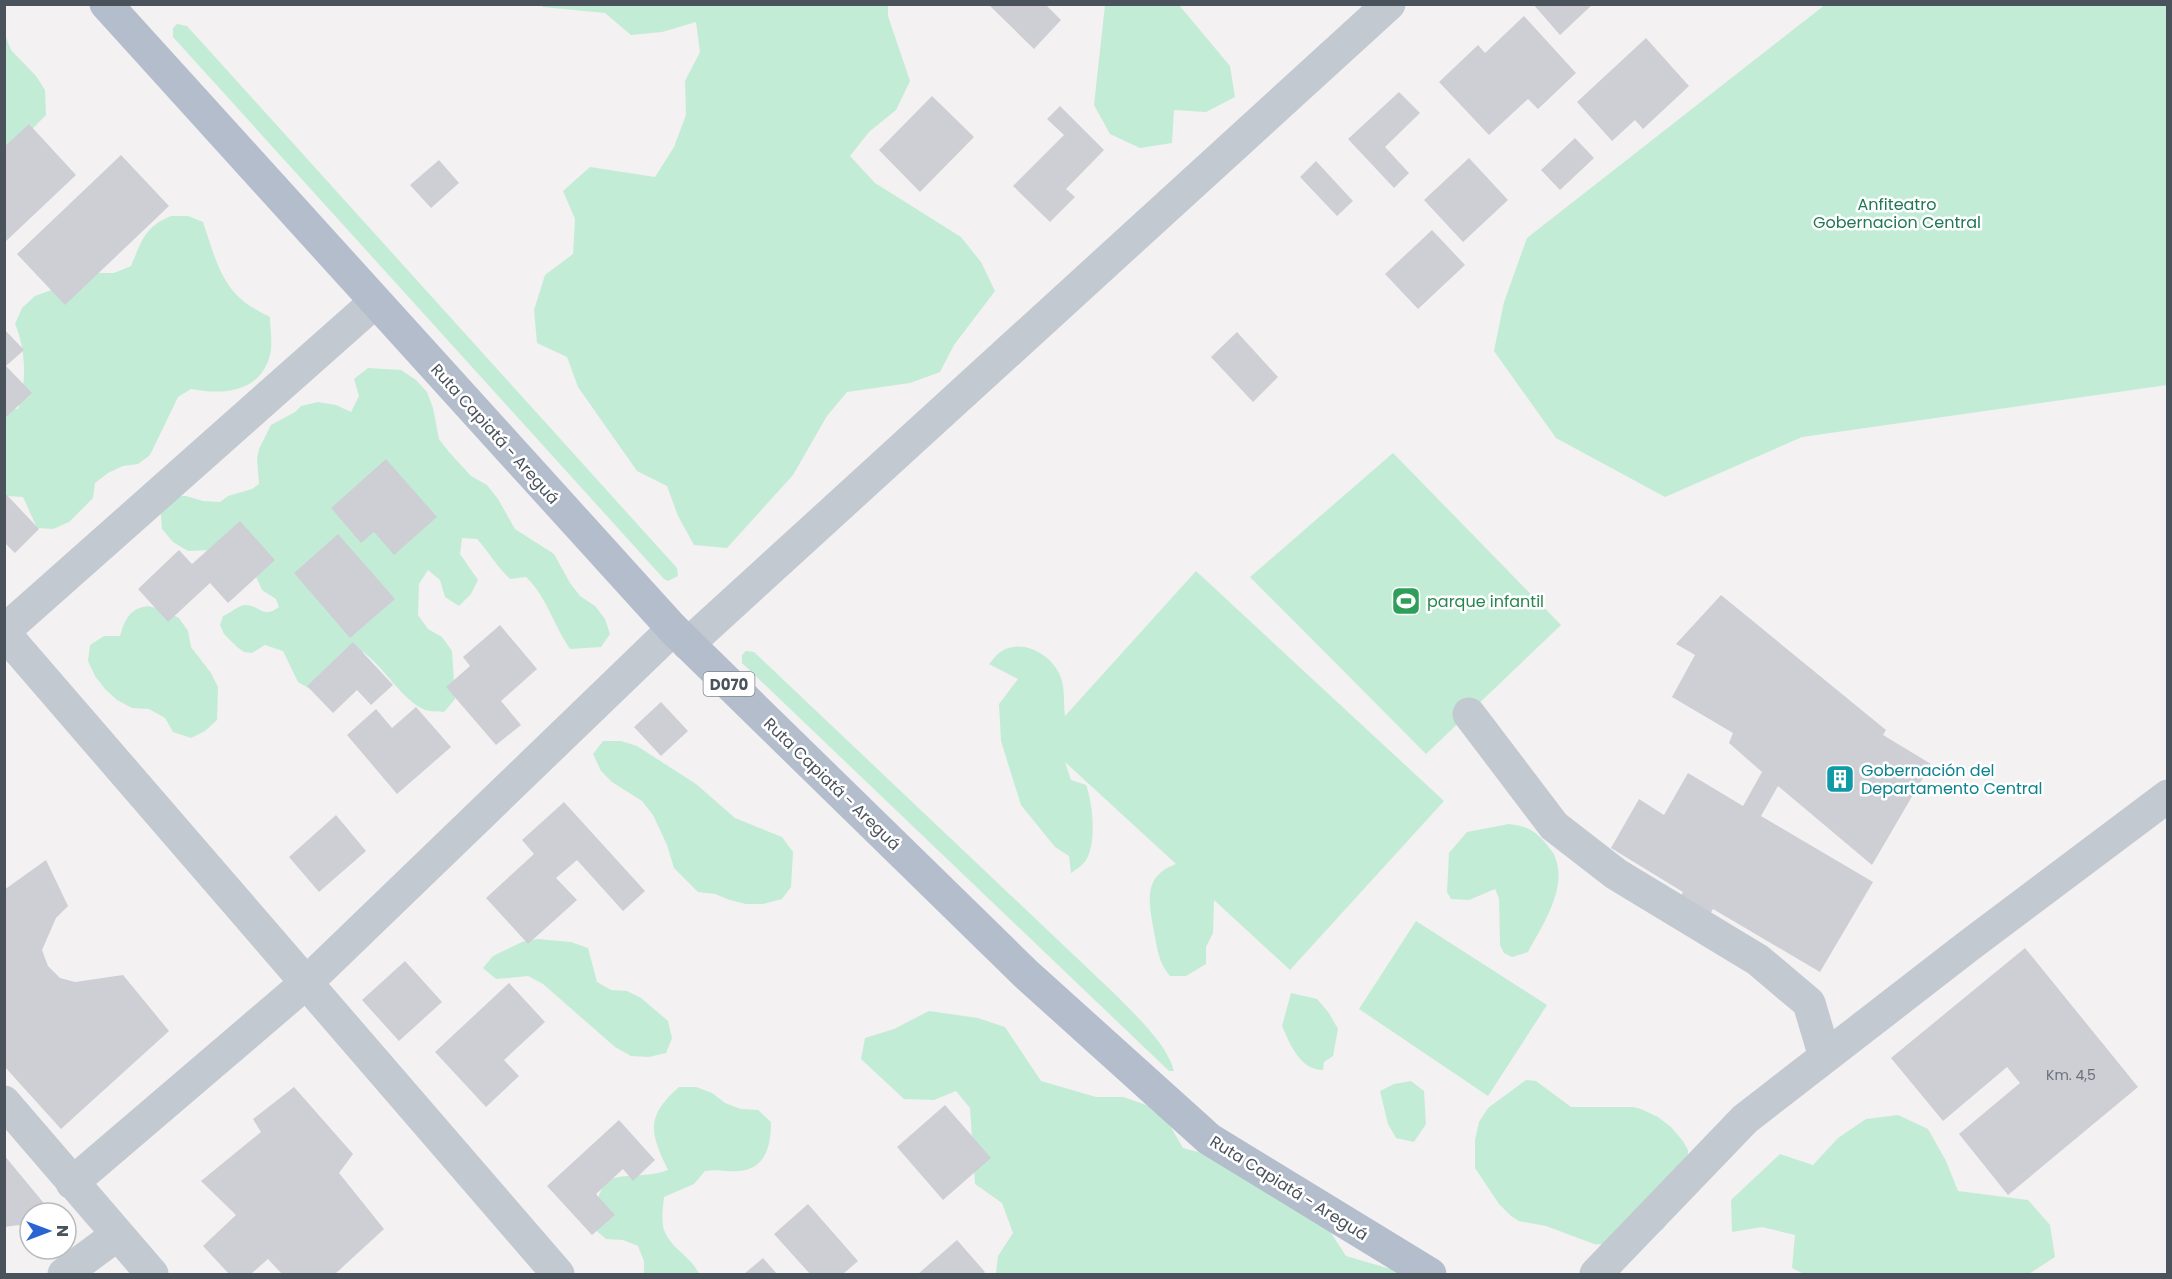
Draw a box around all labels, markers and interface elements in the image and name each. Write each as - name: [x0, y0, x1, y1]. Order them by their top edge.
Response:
- park label: Anfiteatro Gobernacion Central: [1813, 193, 1981, 234]
- street label: Ruta Capiatá - Areguá: [426, 359, 564, 509]
- sports icon: parque infantil: [1390, 585, 1422, 617]
- place label: parque infantil: [1427, 590, 1544, 613]
- road number: D070: [704, 672, 754, 696]
- street label: Ruta Capiatá - Areguá: [758, 712, 906, 856]
- place label: Gobernación del Departamento Central: [1861, 759, 2043, 800]
- building icon: Gobernación del Departamento Central: [1824, 763, 1856, 795]
- house number: Km. 4,5: [2046, 1065, 2096, 1085]
- street label: Ruta Capiatá - Areguá: [1206, 1130, 1372, 1246]
- north arrow: [18, 1201, 78, 1261]
- text: N: [51, 1225, 74, 1237]

